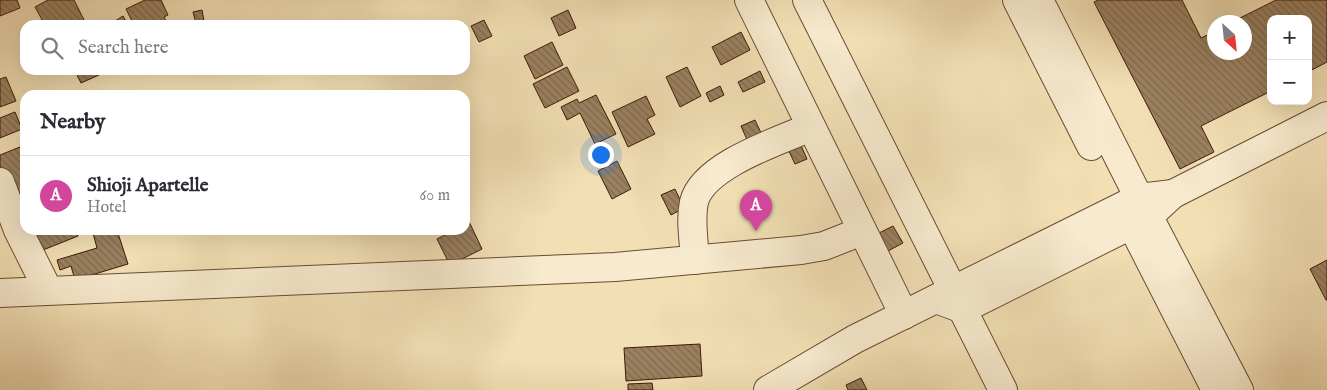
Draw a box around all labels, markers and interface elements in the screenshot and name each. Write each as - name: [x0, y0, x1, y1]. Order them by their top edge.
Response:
- north arrow: [1207, 15, 1252, 60]
- map controls: [1267, 15, 1312, 105]
- button: +: [1267, 15, 1312, 60]
- search box: [20, 20, 470, 75]
- icon: search: [38, 34, 66, 62]
- text: Search here: [78, 36, 169, 60]
- button: −: [1267, 60, 1312, 105]
- text: Nearby: [40, 109, 105, 136]
- your location: [588, 142, 614, 168]
- text: Shioji Apartelle: [87, 174, 208, 198]
- text: A: [51, 186, 61, 206]
- text: 60 m: [420, 186, 450, 206]
- pin: A: [740, 190, 772, 231]
- text: Hotel: [87, 198, 126, 218]

